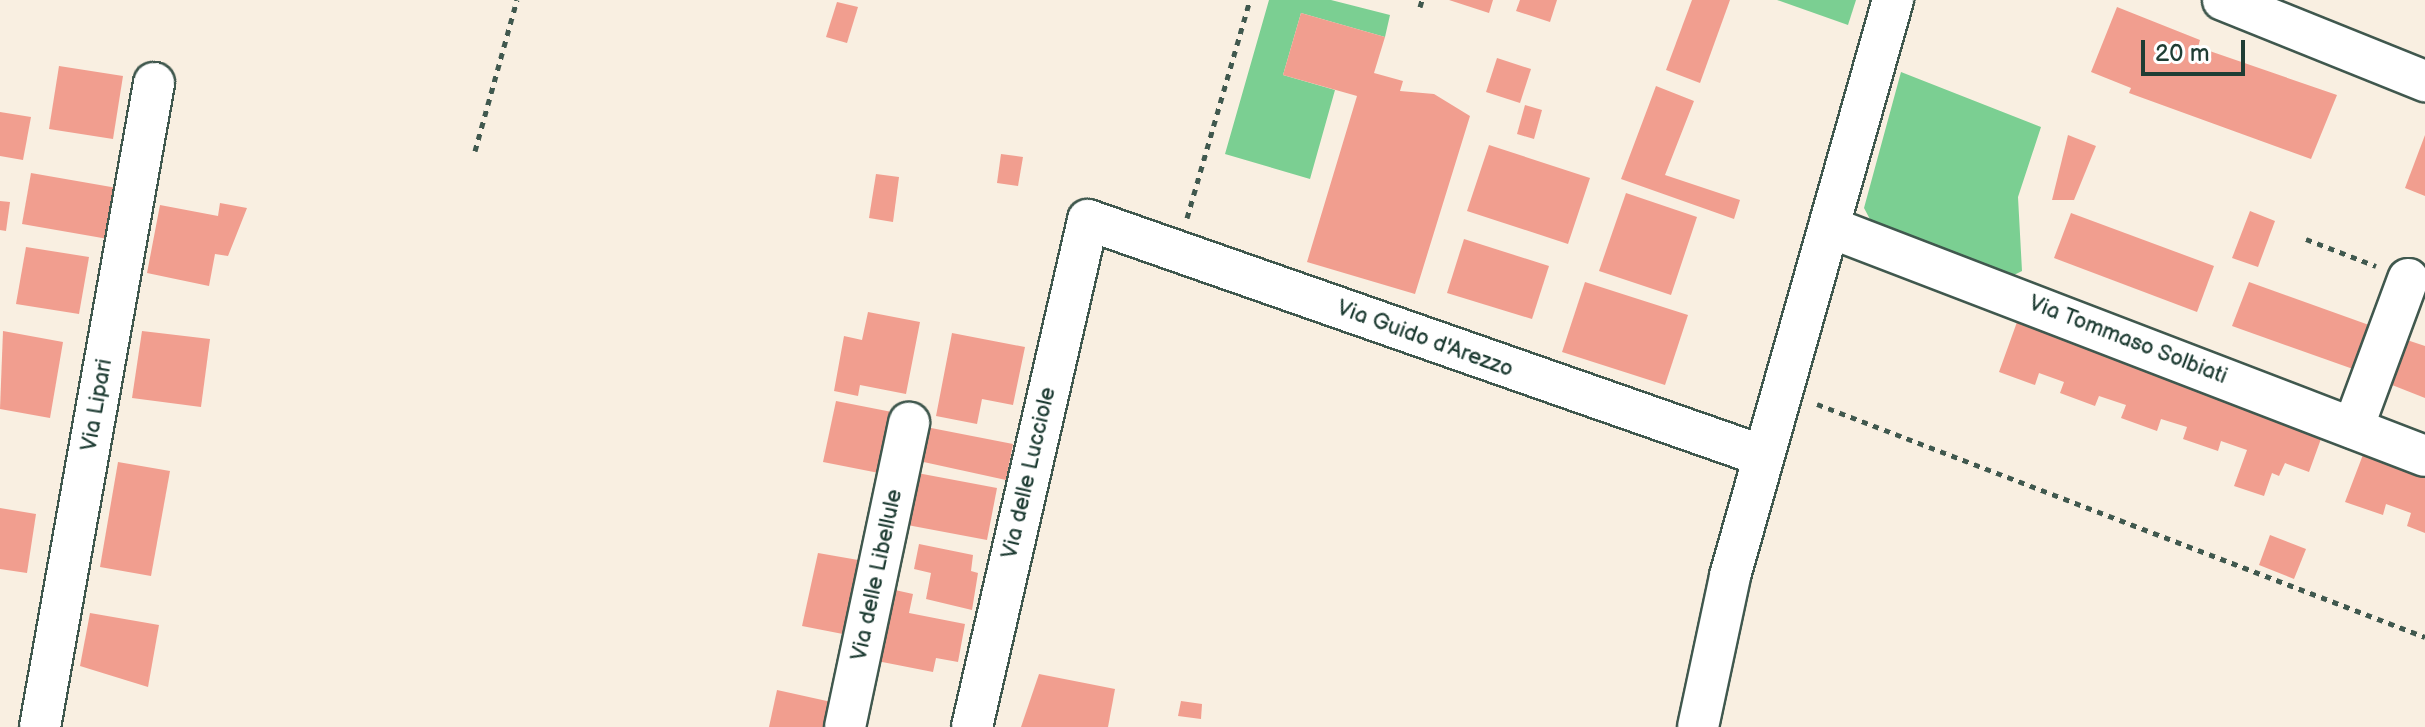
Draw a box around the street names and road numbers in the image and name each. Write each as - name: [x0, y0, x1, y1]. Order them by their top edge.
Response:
- street label: Via Tommaso Solbiati: [2025, 290, 2231, 390]
- street label: Via Guido d'Arezzo: [1333, 295, 1517, 383]
- street label: Via Lipari: [76, 357, 118, 453]
- street label: Via delle Lucciole: [996, 385, 1062, 561]
- street label: Via delle Libellule: [846, 487, 908, 663]

